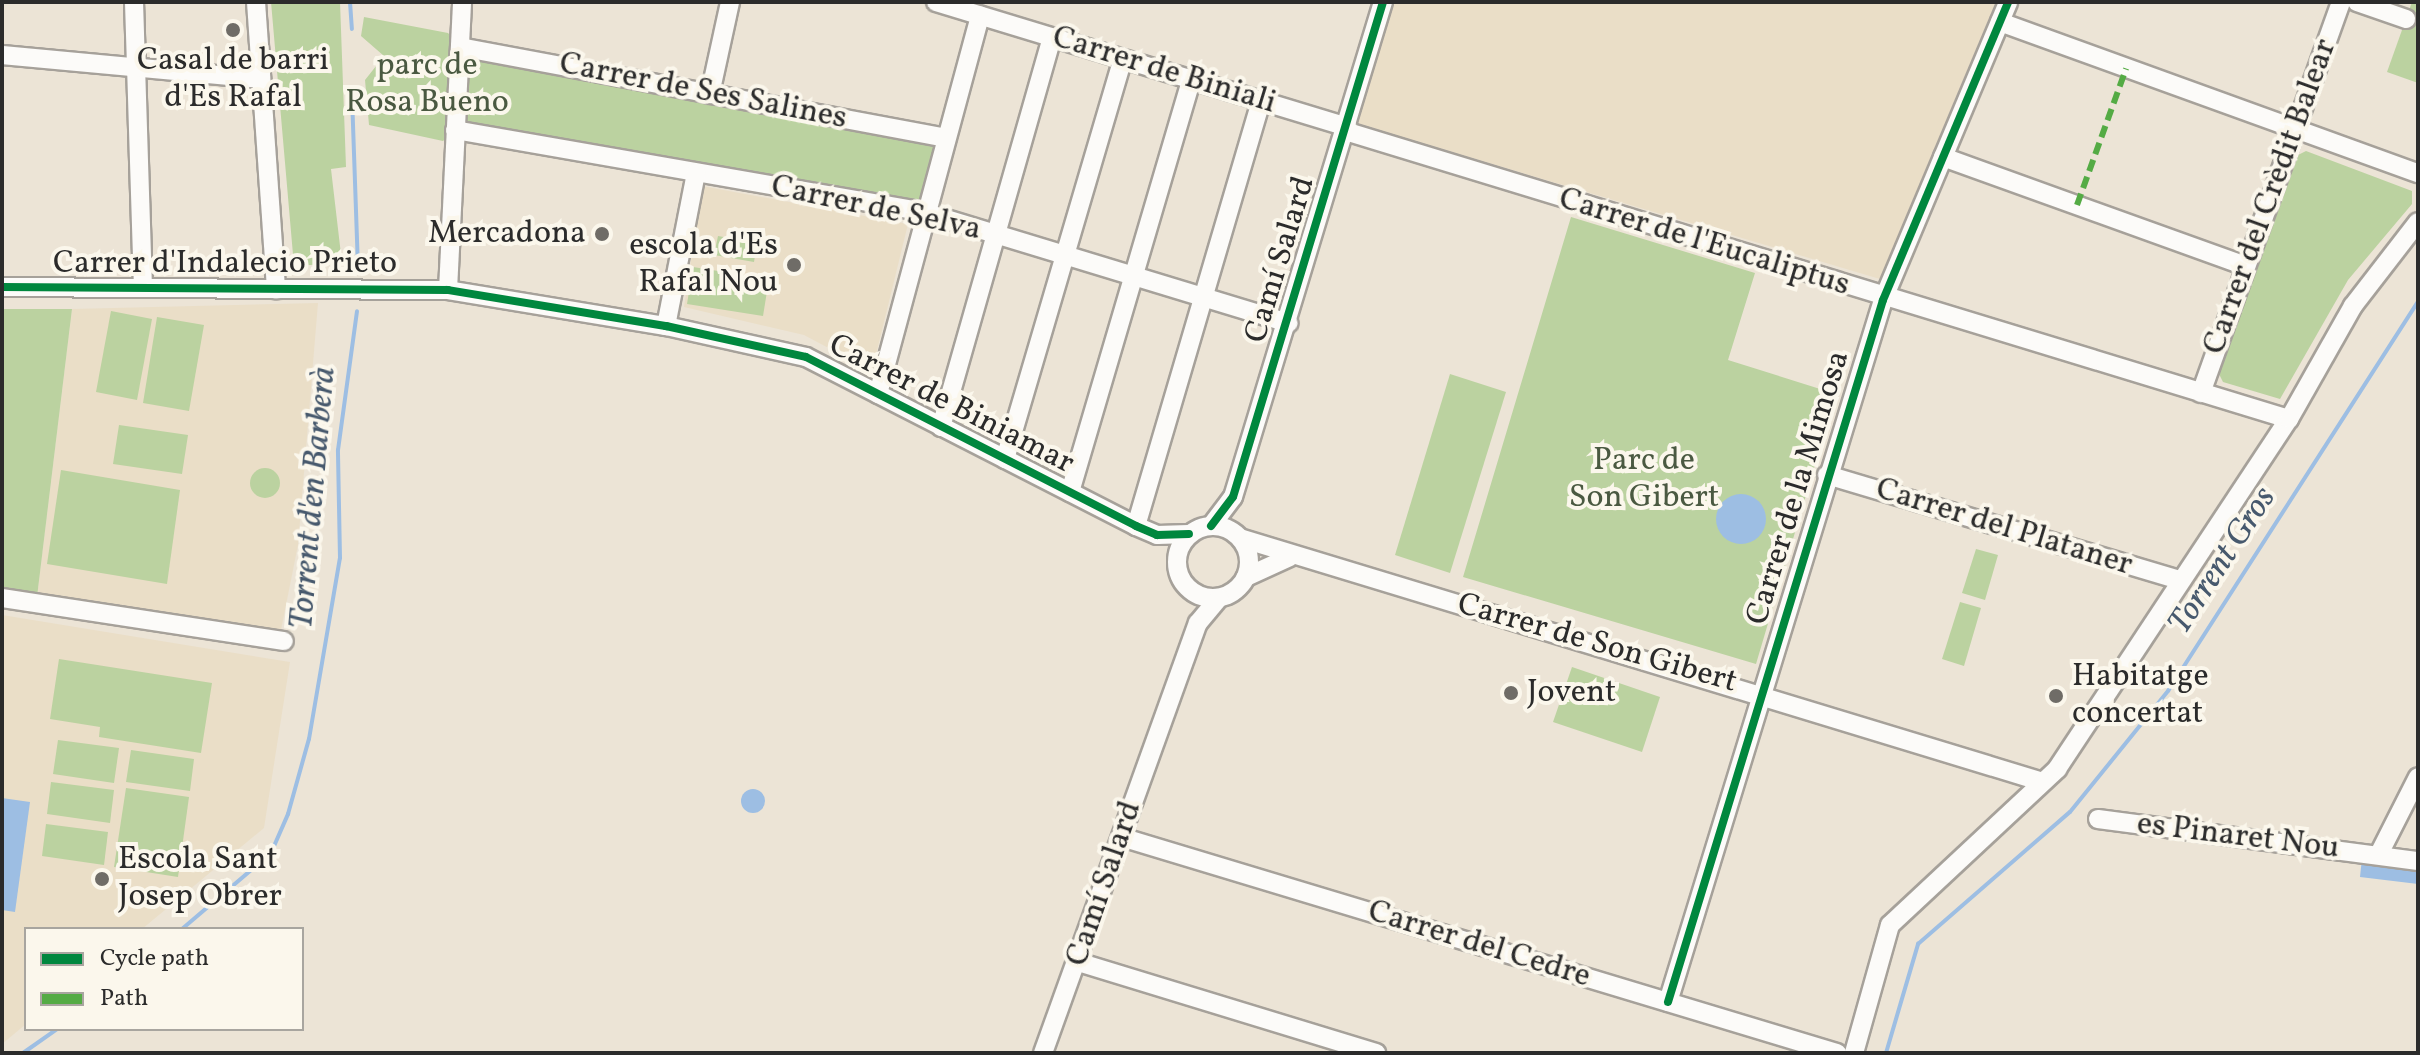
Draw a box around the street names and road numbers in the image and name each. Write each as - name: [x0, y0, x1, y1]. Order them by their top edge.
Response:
- street label: Carrer de Biniali: [1048, 19, 1280, 123]
- street label: Carrer del Crèdit Balear: [2196, 34, 2346, 360]
- street label: Carrer de Ses Salines: [556, 45, 850, 139]
- street label: Carrer de Selva: [768, 168, 984, 250]
- street label: Camí Salard: [1238, 172, 1324, 348]
- street label: Carrer de l'Eucaliptus: [1554, 181, 1854, 305]
- street label: Carrer d'Indalecio Prieto: [53, 245, 397, 283]
- street label: Carrer de Biniamar: [822, 327, 1080, 483]
- street label: Carrer de la Mimosa: [1739, 346, 1859, 630]
- street label: Carrer del Plataner: [1871, 471, 2137, 585]
- street label: Carrer de Son Gibert: [1453, 586, 1741, 702]
- street label: Camí Salard: [1059, 797, 1151, 971]
- street label: es Pinaret Nou: [2135, 806, 2341, 868]
- street label: Carrer del Cedre: [1363, 893, 1595, 997]

